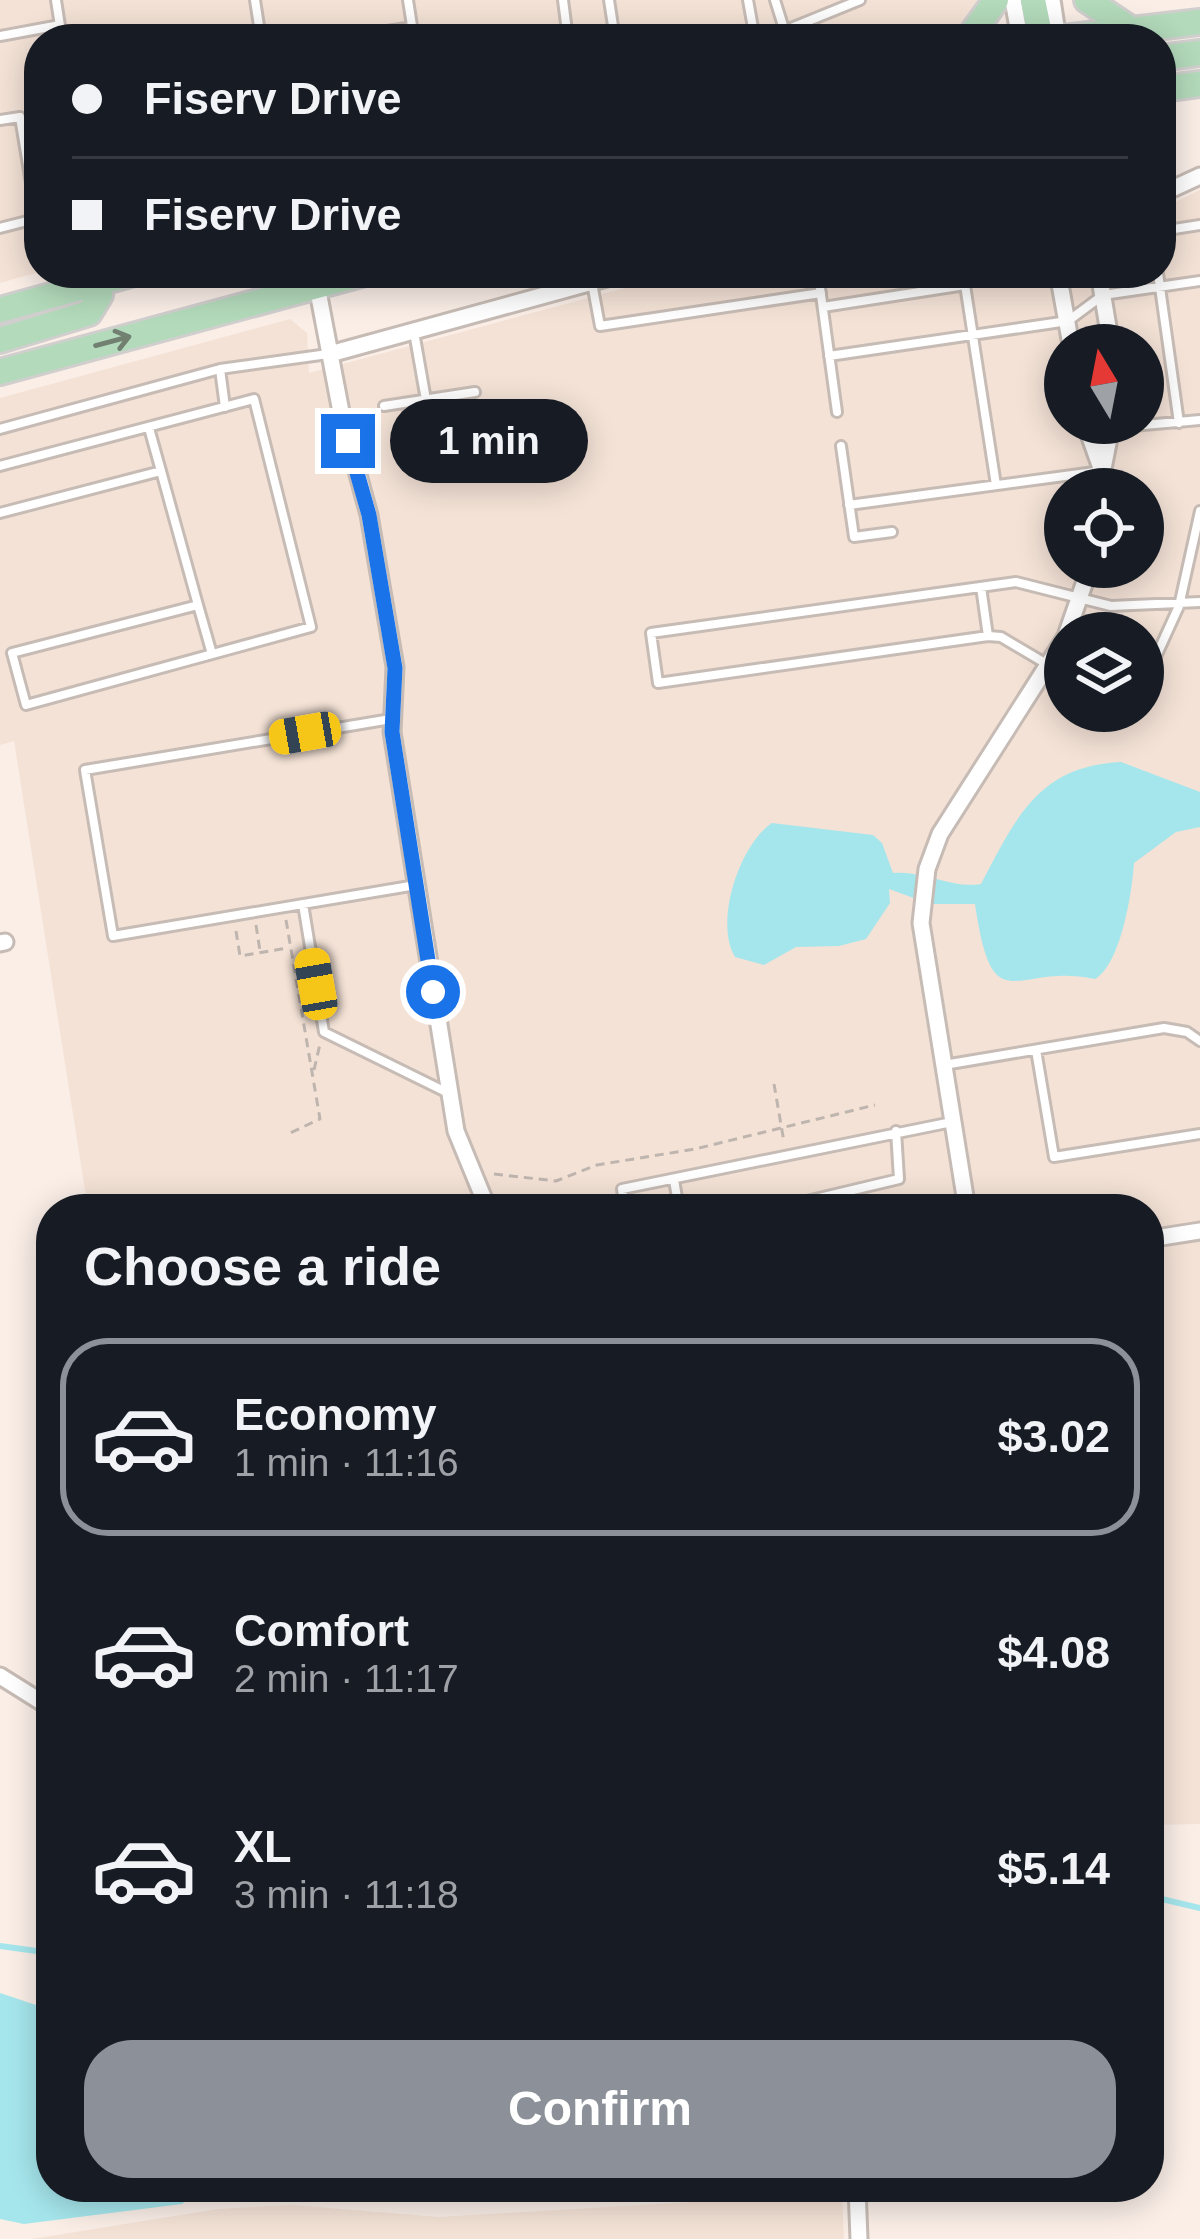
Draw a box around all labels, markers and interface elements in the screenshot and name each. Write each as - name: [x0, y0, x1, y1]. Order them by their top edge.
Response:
- text: Fiserv Drive: [144, 73, 402, 124]
- text: Fiserv Drive: [144, 189, 402, 240]
- north arrow: [1044, 324, 1164, 444]
- map controls: [1044, 324, 1164, 732]
- one-way arrow: [93, 329, 131, 351]
- callout: 1 min: [390, 399, 588, 483]
- route end: [321, 414, 375, 468]
- text: 1 min: [438, 419, 540, 462]
- button: locate: [1044, 468, 1164, 588]
- button: layers: [1044, 612, 1164, 732]
- car: [266, 709, 344, 757]
- car: [292, 945, 340, 1023]
- route start: [406, 965, 460, 1019]
- text: Choose a ride: [84, 1236, 441, 1296]
- icon: car: [90, 1383, 198, 1491]
- text: Economy: [234, 1389, 437, 1440]
- text: $3.02: [997, 1411, 1110, 1462]
- text: 1 min · 11:16: [234, 1441, 459, 1484]
- icon: car: [90, 1599, 198, 1707]
- text: Comfort: [234, 1605, 409, 1656]
- text: $4.08: [997, 1627, 1110, 1678]
- text: 2 min · 11:17: [234, 1657, 459, 1700]
- icon: car: [90, 1815, 198, 1923]
- text: XL: [234, 1821, 292, 1872]
- text: $5.14: [997, 1843, 1110, 1894]
- text: 3 min · 11:18: [234, 1873, 459, 1916]
- button: Confirm: [84, 2040, 1116, 2178]

